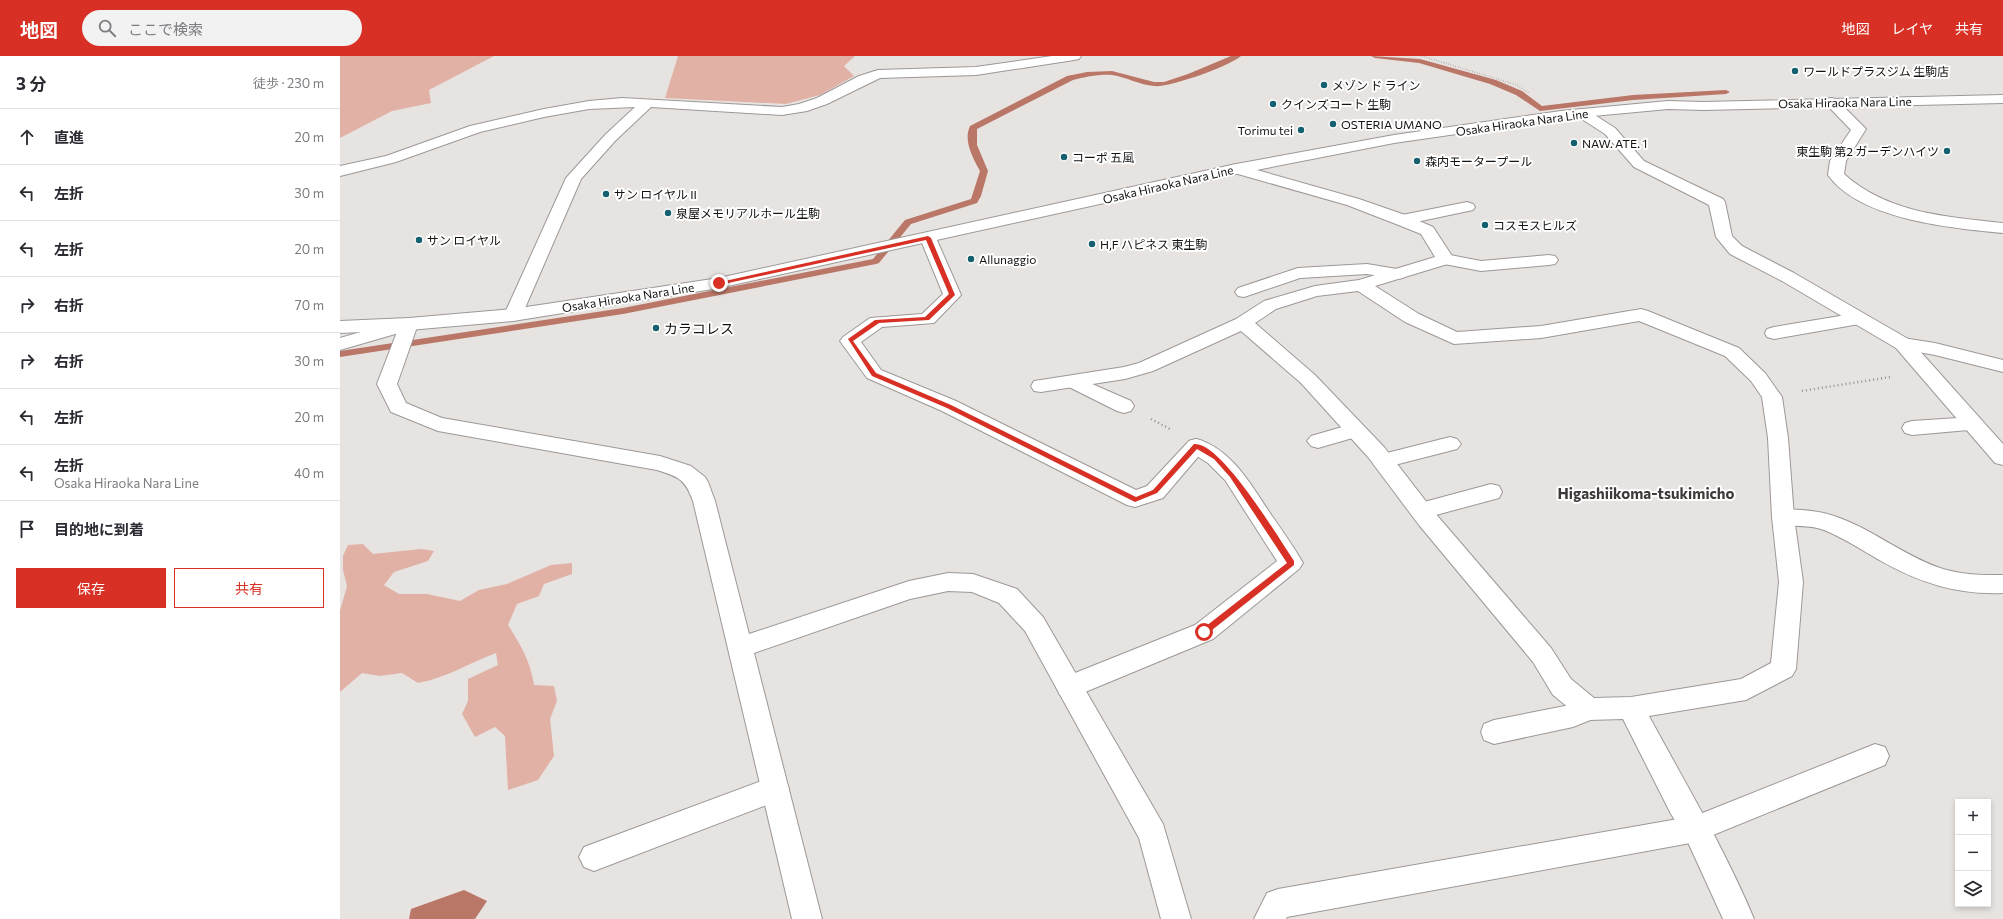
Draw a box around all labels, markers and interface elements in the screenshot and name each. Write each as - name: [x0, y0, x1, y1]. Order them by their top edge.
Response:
- search box: [82, 10, 362, 46]
- icon: search: [96, 17, 118, 39]
- text: 地図: [20, 18, 58, 41]
- text: ここで検索: [128, 20, 203, 38]
- text: 地図: [1841, 20, 1869, 37]
- text: レイヤ: [1891, 20, 1933, 37]
- text: 共有: [1955, 20, 1983, 37]
- place label: ワールドプラスジム 生駒店: [1803, 64, 1949, 78]
- marker: ワールドプラスジム 生駒店: [1790, 66, 1800, 76]
- text: 3 分: [16, 73, 46, 94]
- text: 徒歩 · 230 m: [253, 75, 324, 91]
- place label: メゾン ド ライン: [1332, 78, 1421, 92]
- marker: メゾン ド ライン: [1319, 80, 1329, 90]
- street label: Osaka Hiraoka Nara Line: [1778, 94, 1912, 110]
- place label: クインズコート 生駒: [1281, 97, 1391, 111]
- marker: クインズコート 生駒: [1268, 99, 1278, 109]
- street label: Osaka Hiraoka Nara Line: [1455, 106, 1589, 138]
- place label: OSTERIA UMANO: [1341, 117, 1442, 131]
- marker: OSTERIA UMANO: [1328, 119, 1338, 129]
- place label: Torimu tei: [1237, 123, 1293, 137]
- marker: Torimu tei: [1296, 125, 1306, 135]
- icon: ahead: [16, 126, 38, 148]
- text: 直進: [54, 128, 84, 146]
- text: 20 m: [295, 129, 324, 145]
- place label: NAW. ATE. 1: [1582, 136, 1647, 150]
- marker: NAW. ATE. 1: [1569, 138, 1579, 148]
- place label: 東生駒 第2 ガーデンハイツ: [1796, 144, 1939, 158]
- marker: 東生駒 第2 ガーデンハイツ: [1942, 146, 1952, 156]
- place label: コーポ 五風: [1072, 150, 1134, 164]
- marker: コーポ 五風: [1059, 152, 1069, 162]
- place label: 森内モータープール: [1425, 154, 1532, 168]
- marker: 森内モータープール: [1412, 156, 1422, 166]
- street label: Osaka Hiraoka Nara Line: [1101, 162, 1235, 206]
- icon: left: [16, 182, 38, 204]
- text: 左折: [54, 184, 84, 202]
- text: 30 m: [294, 185, 324, 201]
- place label: サン ロイヤル II: [614, 187, 697, 201]
- marker: サン ロイヤル II: [601, 189, 611, 199]
- place label: 泉屋メモリアルホール生駒: [676, 206, 820, 220]
- marker: 泉屋メモリアルホール生駒: [663, 208, 673, 218]
- place label: コスモスヒルズ: [1493, 218, 1577, 232]
- marker: コスモスヒルズ: [1480, 220, 1490, 230]
- place label: サン ロイヤル: [427, 233, 501, 247]
- marker: サン ロイヤル: [414, 235, 424, 245]
- place label: H,F ハピネス 東生駒: [1100, 237, 1207, 251]
- icon: left: [16, 238, 38, 260]
- marker: H,F ハピネス 東生駒: [1087, 239, 1097, 249]
- text: 左折: [54, 240, 84, 258]
- text: 20 m: [295, 241, 324, 257]
- place label: Allunaggio: [979, 252, 1037, 266]
- marker: Allunaggio: [966, 254, 976, 264]
- route end: [710, 274, 728, 292]
- street label: Osaka Hiraoka Nara Line: [561, 280, 695, 314]
- icon: right: [16, 294, 38, 316]
- text: 右折: [54, 296, 84, 314]
- text: 70 m: [295, 297, 324, 313]
- place label: カラコレス: [664, 320, 734, 337]
- marker: カラコレス: [651, 323, 661, 333]
- icon: right: [16, 350, 38, 372]
- text: 右折: [54, 352, 84, 370]
- text: 30 m: [294, 353, 324, 369]
- icon: left: [16, 406, 38, 428]
- text: 左折: [54, 408, 84, 426]
- text: 20 m: [295, 409, 324, 425]
- text: 左折: [54, 456, 84, 474]
- icon: left: [16, 462, 38, 484]
- text: 40 m: [294, 465, 324, 481]
- text: Osaka Hiraoka Nara Line: [54, 475, 199, 491]
- district label: Higashiikoma-tsukimicho: [1558, 484, 1735, 502]
- icon: arrive: [16, 518, 38, 540]
- text: 目的地に到着: [54, 520, 144, 538]
- button: 保存: [16, 568, 166, 608]
- button: 共有: [174, 568, 324, 608]
- route start: [1195, 623, 1213, 641]
- map controls: [1955, 799, 1991, 907]
- button: +: [1955, 799, 1991, 835]
- button: −: [1955, 835, 1991, 871]
- button: layers: [1955, 871, 1991, 907]

